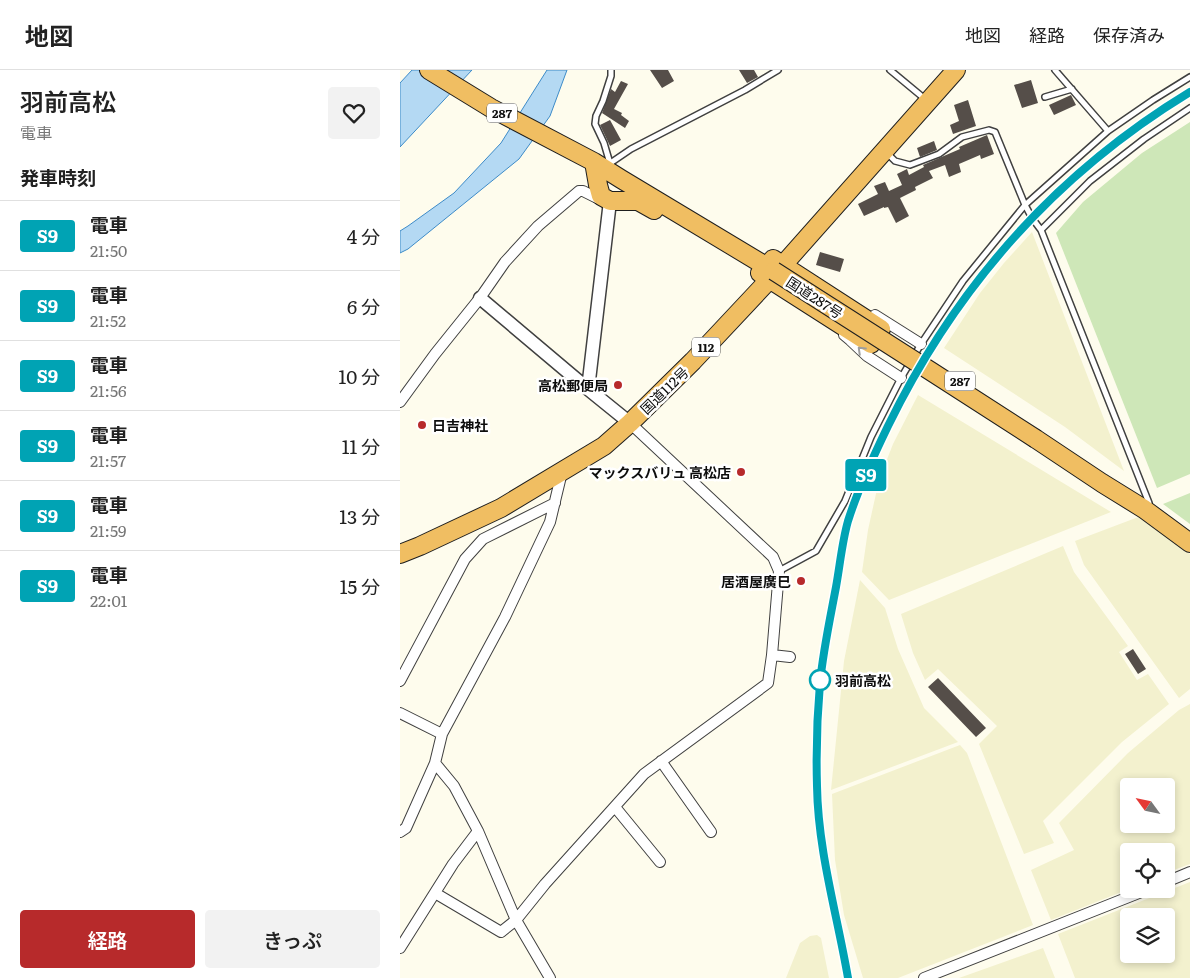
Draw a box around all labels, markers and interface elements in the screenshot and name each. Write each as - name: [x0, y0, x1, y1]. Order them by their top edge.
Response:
- text: 地図: [25, 17, 73, 52]
- text: 地図: [965, 21, 1001, 48]
- text: 経路: [1029, 21, 1065, 48]
- text: 保存済み: [1093, 21, 1165, 48]
- text: 羽前高松: [20, 83, 116, 118]
- button: heart: [328, 87, 380, 139]
- road number: 287: [487, 104, 517, 122]
- text: 電車: [20, 120, 52, 144]
- text: 発車時刻: [20, 163, 96, 191]
- text: 電車: [90, 210, 128, 238]
- text: S9: [37, 222, 58, 249]
- text: 4 分: [347, 222, 380, 250]
- text: 21:50: [90, 238, 127, 262]
- street label: 国道287号: [783, 271, 847, 323]
- text: 電車: [90, 280, 128, 308]
- text: S9: [37, 292, 58, 319]
- text: 6 分: [347, 292, 380, 320]
- text: 21:52: [90, 308, 126, 332]
- road number: 112: [692, 338, 720, 356]
- one-way arrow: [858, 347, 867, 356]
- text: 電車: [90, 350, 128, 378]
- text: S9: [37, 362, 58, 389]
- text: 10 分: [338, 362, 380, 390]
- street label: 国道112号: [635, 362, 693, 418]
- road number: 287: [945, 372, 975, 391]
- place label: 高松郵便局: [538, 375, 608, 395]
- text: 21:56: [90, 378, 127, 402]
- marker: 高松郵便局: [612, 379, 624, 391]
- place label: 日吉神社: [432, 415, 488, 435]
- marker: 日吉神社: [416, 419, 428, 431]
- text: 電車: [90, 420, 128, 448]
- text: S9: [37, 432, 58, 459]
- text: 11 分: [342, 432, 380, 460]
- text: 21:57: [90, 448, 126, 472]
- line badge: S9: [844, 459, 888, 491]
- text: S9: [855, 461, 877, 488]
- place label: マックスバリュ 高松店: [589, 462, 731, 482]
- marker: マックスバリュ 高松店: [735, 466, 747, 478]
- text: 電車: [90, 490, 128, 518]
- text: S9: [37, 502, 58, 529]
- text: 13 分: [339, 502, 380, 530]
- text: 21:59: [90, 518, 126, 542]
- text: 電車: [90, 560, 128, 588]
- place label: 居酒屋廣巳: [721, 571, 791, 591]
- text: S9: [37, 572, 58, 599]
- text: 15 分: [340, 572, 380, 600]
- marker: 居酒屋廣巳: [795, 575, 807, 587]
- text: 22:01: [90, 588, 127, 612]
- marker: 羽前高松: [809, 669, 831, 691]
- place label: 羽前高松: [835, 670, 891, 690]
- north arrow: [1120, 778, 1175, 832]
- map controls: [1120, 778, 1175, 963]
- button: locate: [1120, 843, 1175, 898]
- button: layers: [1120, 908, 1175, 963]
- button: 経路: [20, 910, 195, 968]
- button: きっぷ: [205, 910, 380, 968]

